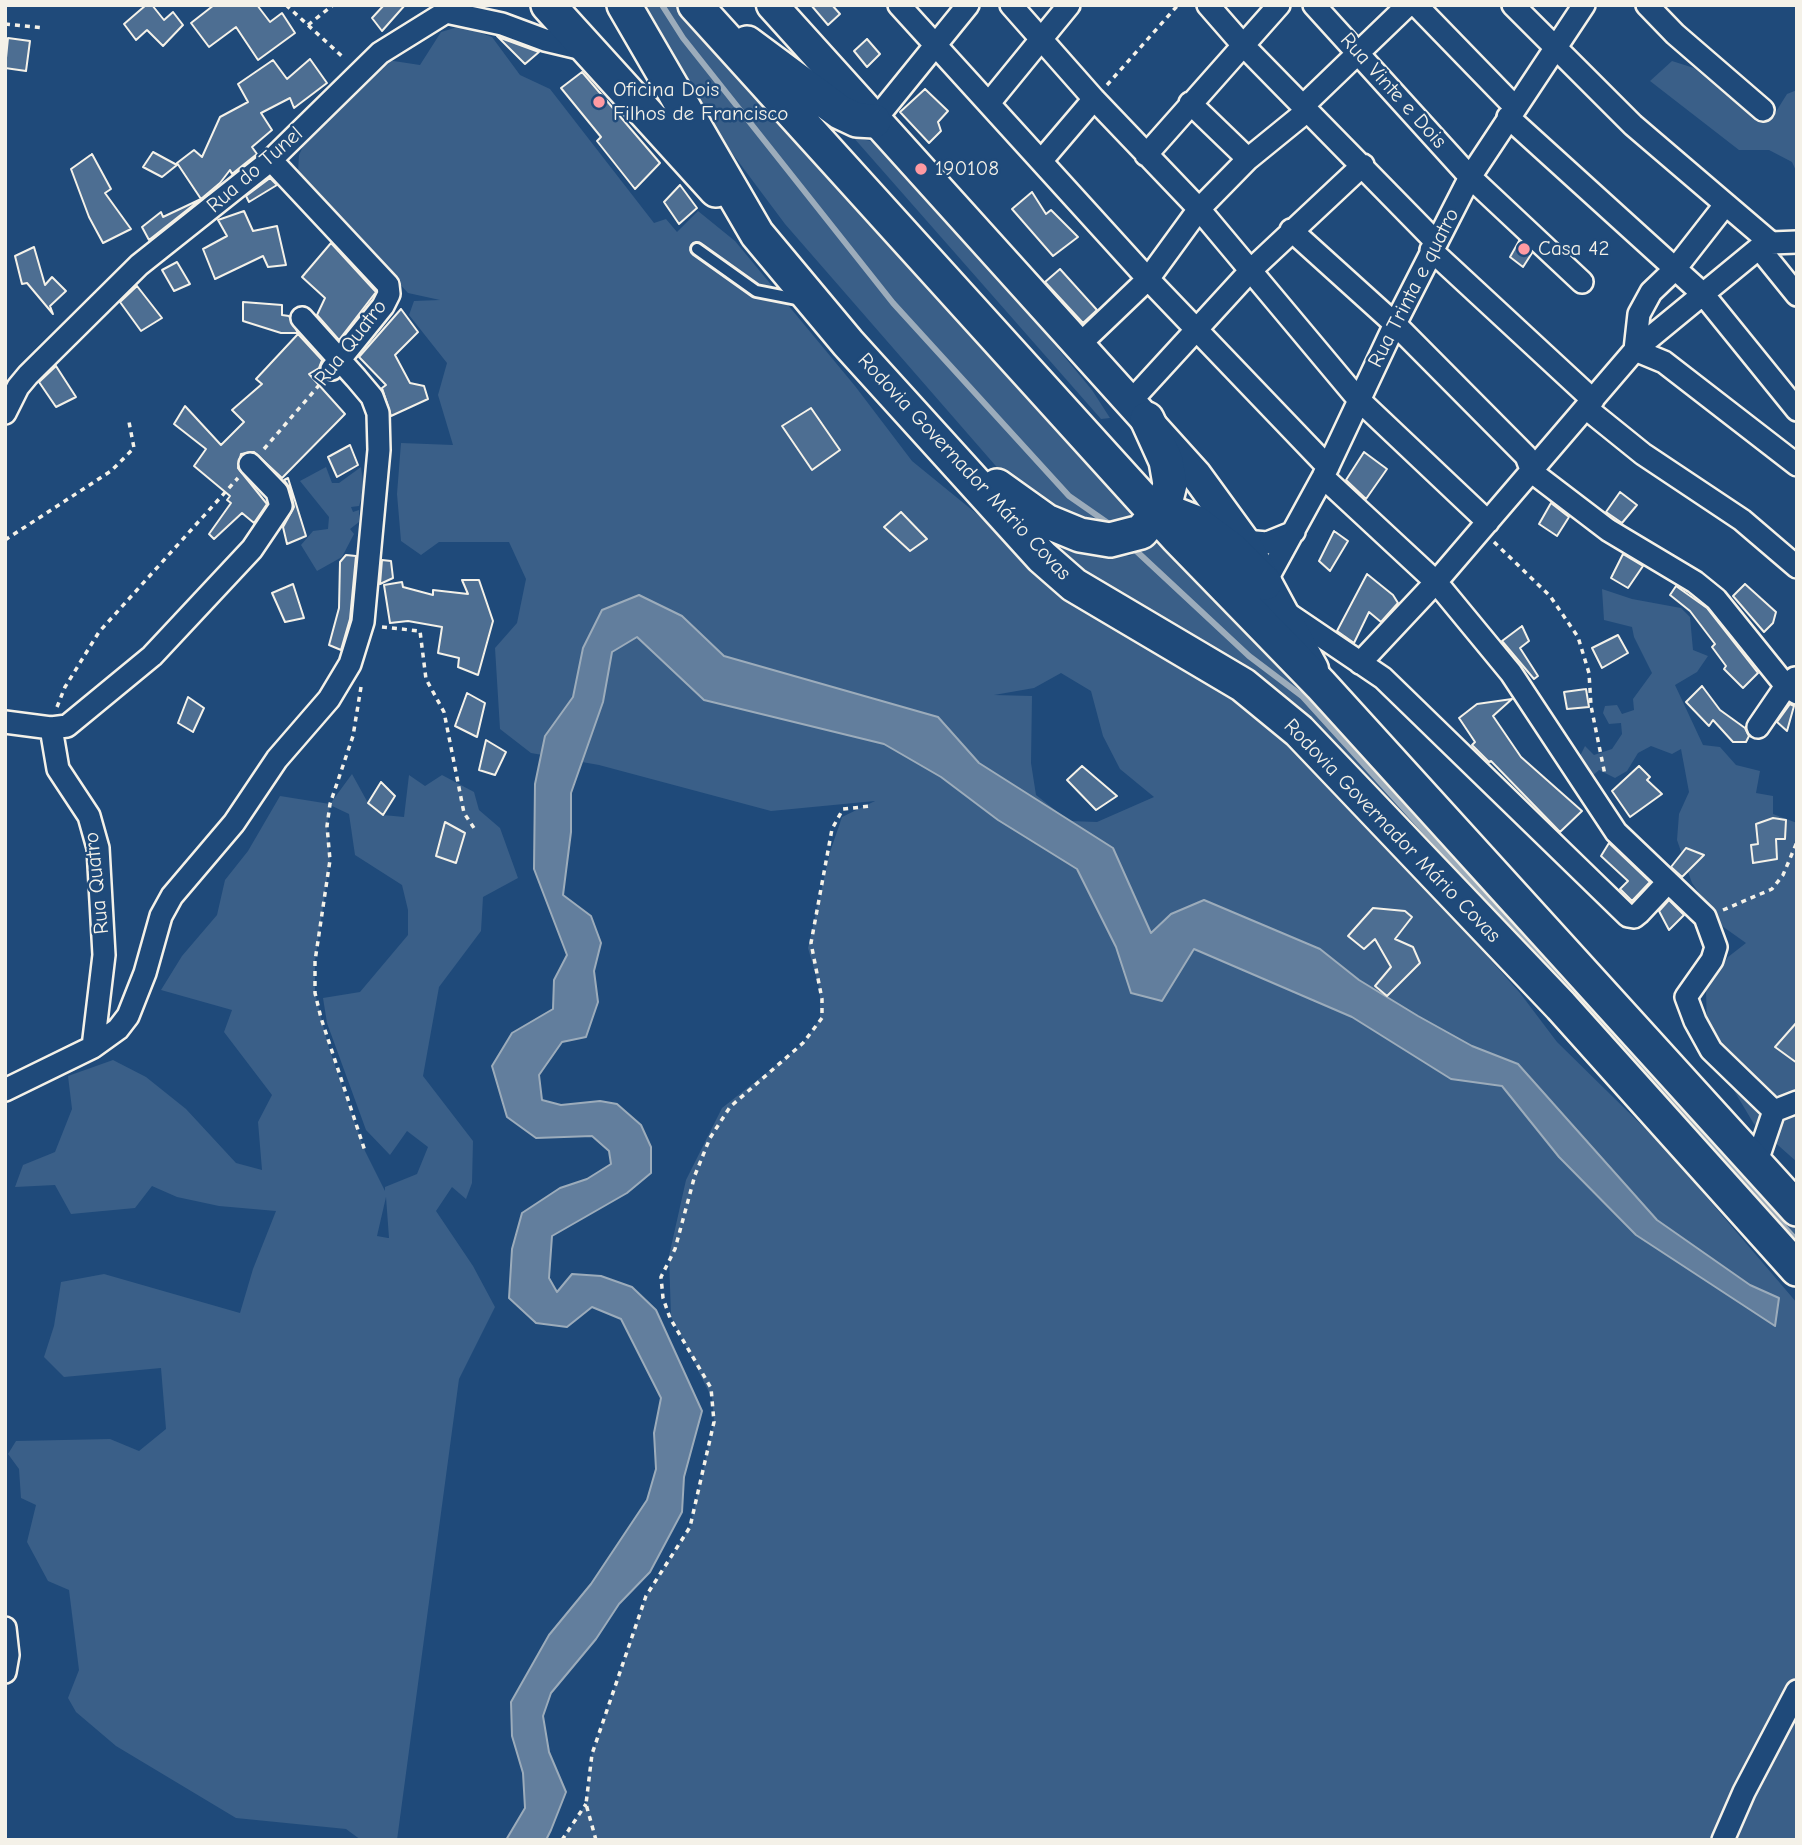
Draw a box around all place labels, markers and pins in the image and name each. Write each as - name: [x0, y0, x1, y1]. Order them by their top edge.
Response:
- place label: Oficina Dois Filhos de Francisco: [613, 77, 788, 127]
- marker: Oficina Dois Filhos de Francisco: [591, 94, 607, 110]
- place label: 190108: [935, 156, 999, 182]
- marker: 190108: [913, 161, 929, 177]
- place label: Casa 42: [1538, 236, 1609, 262]
- marker: Casa 42: [1516, 241, 1532, 257]

